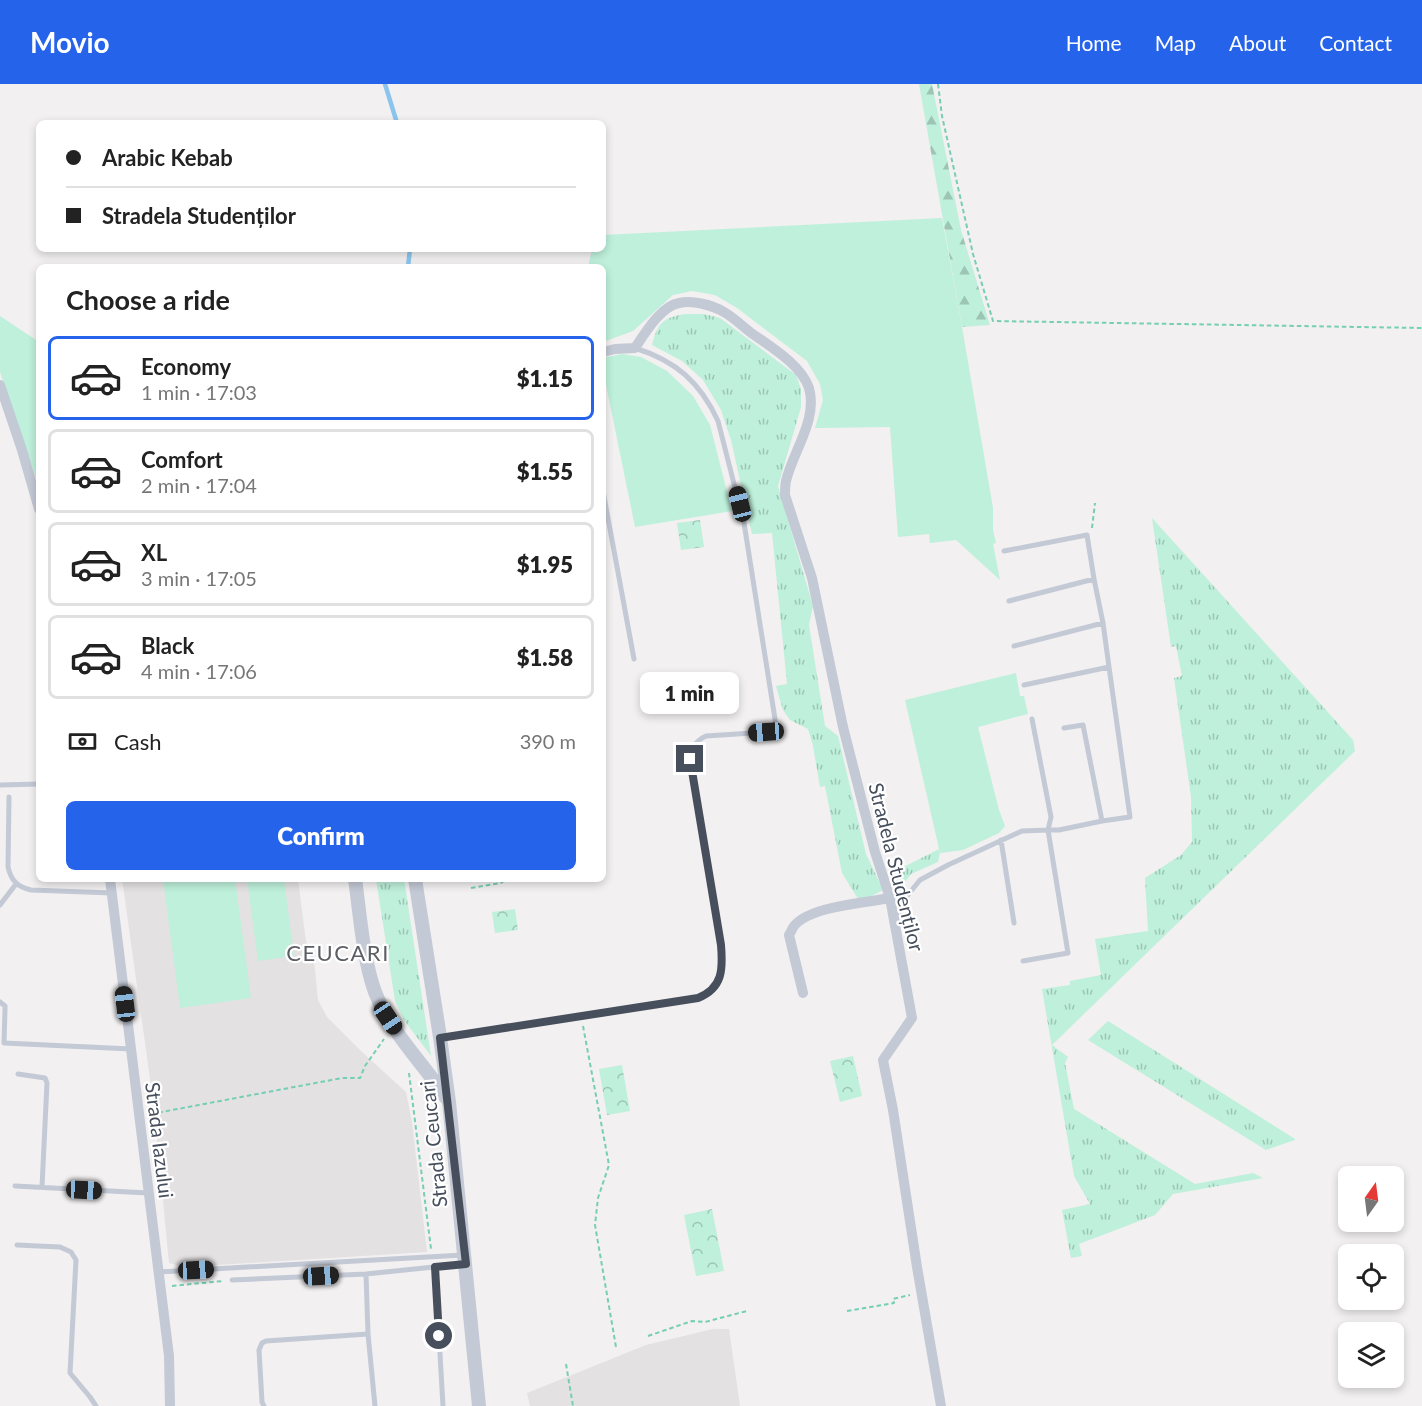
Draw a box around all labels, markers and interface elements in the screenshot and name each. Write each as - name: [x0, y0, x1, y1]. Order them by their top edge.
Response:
- text: Movio: [30, 25, 110, 59]
- text: Home: [1066, 30, 1122, 55]
- text: Map: [1155, 30, 1196, 55]
- text: About: [1229, 30, 1286, 55]
- text: Contact: [1319, 30, 1392, 55]
- text: Arabic Kebab: [102, 144, 233, 171]
- text: Stradela Studenților: [102, 202, 296, 229]
- text: Choose a ride: [66, 283, 230, 316]
- icon: car: [69, 351, 123, 405]
- text: Economy: [141, 353, 231, 380]
- text: $1.15: [517, 365, 573, 392]
- text: 1 min · 17:03: [141, 380, 257, 404]
- icon: car: [69, 444, 123, 498]
- text: Comfort: [141, 446, 223, 473]
- text: $1.55: [517, 458, 573, 485]
- text: 2 min · 17:04: [141, 473, 257, 497]
- car: [727, 484, 753, 524]
- icon: car: [69, 537, 123, 591]
- text: XL: [141, 539, 167, 566]
- text: $1.95: [517, 551, 573, 578]
- text: 3 min · 17:05: [141, 566, 257, 590]
- icon: car: [69, 630, 123, 684]
- text: Black: [141, 632, 194, 659]
- text: $1.58: [517, 644, 573, 671]
- text: 4 min · 17:06: [141, 659, 257, 683]
- callout: 1 min: [640, 672, 740, 714]
- text: 1 min: [665, 681, 714, 705]
- car: [747, 722, 785, 742]
- icon: cash: [66, 725, 99, 758]
- text: Cash: [114, 728, 161, 755]
- text: 390 m: [520, 729, 576, 753]
- route end: [676, 745, 703, 772]
- street label: Stradela Studenților: [864, 780, 930, 955]
- button: Confirm: [66, 801, 576, 870]
- district label: CEUCARI: [286, 939, 390, 966]
- car: [114, 985, 136, 1023]
- car: [370, 998, 406, 1038]
- street label: Strada Ceucari: [414, 1079, 452, 1209]
- street label: Strada Iazului: [141, 1080, 179, 1200]
- north arrow: [1338, 1166, 1404, 1232]
- map controls: [1338, 1166, 1404, 1388]
- car: [66, 1180, 102, 1200]
- button: locate: [1338, 1244, 1404, 1310]
- car: [178, 1260, 214, 1280]
- car: [303, 1266, 339, 1286]
- route start: [425, 1322, 452, 1349]
- button: layers: [1338, 1322, 1404, 1388]

